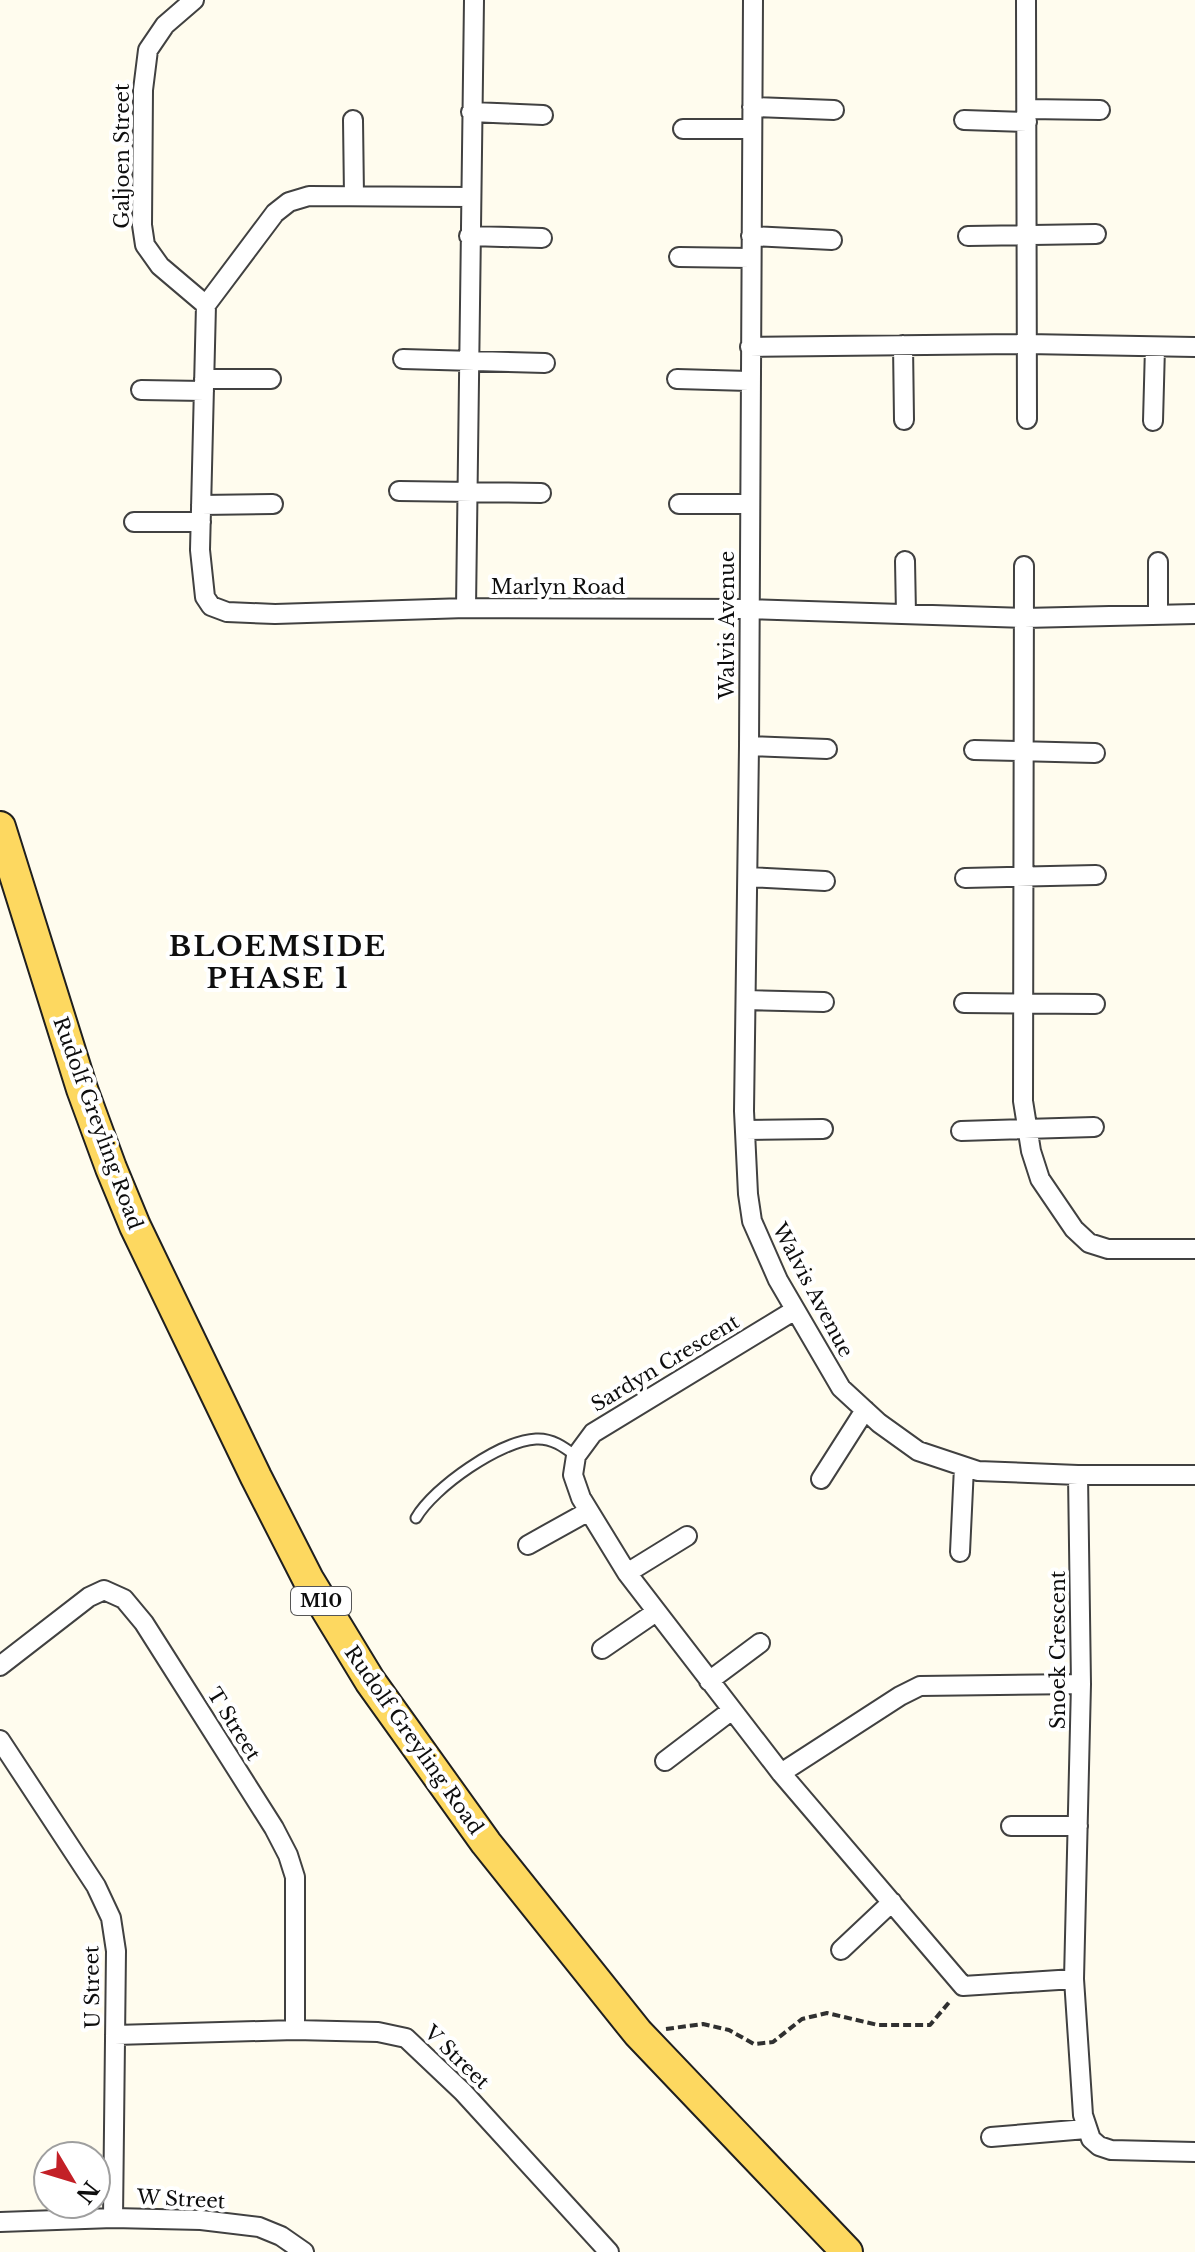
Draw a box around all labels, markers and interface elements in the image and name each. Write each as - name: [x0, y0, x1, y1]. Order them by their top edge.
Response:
- street label: Galjoen Street: [110, 83, 134, 229]
- street label: Walvis Avenue: [715, 551, 739, 700]
- street label: Marlyn Road: [491, 575, 625, 599]
- district label: BLOEMSIDE PHASE 1: [169, 929, 387, 996]
- street label: Rudolf Greyling Road: [48, 1013, 148, 1233]
- street label: Walvis Avenue: [767, 1218, 858, 1361]
- street label: Sardyn Crescent: [587, 1309, 744, 1417]
- street label: Snoek Crescent: [1046, 1570, 1070, 1729]
- road number: M10: [291, 1587, 351, 1615]
- street label: Rudolf Greyling Road: [340, 1641, 488, 1839]
- street label: T Street: [202, 1683, 266, 1765]
- street label: U Street: [79, 1945, 105, 2029]
- street label: V Street: [419, 2020, 495, 2094]
- north arrow: [32, 2140, 112, 2220]
- text: N: [70, 2176, 104, 2209]
- street label: W Street: [135, 2185, 226, 2213]

